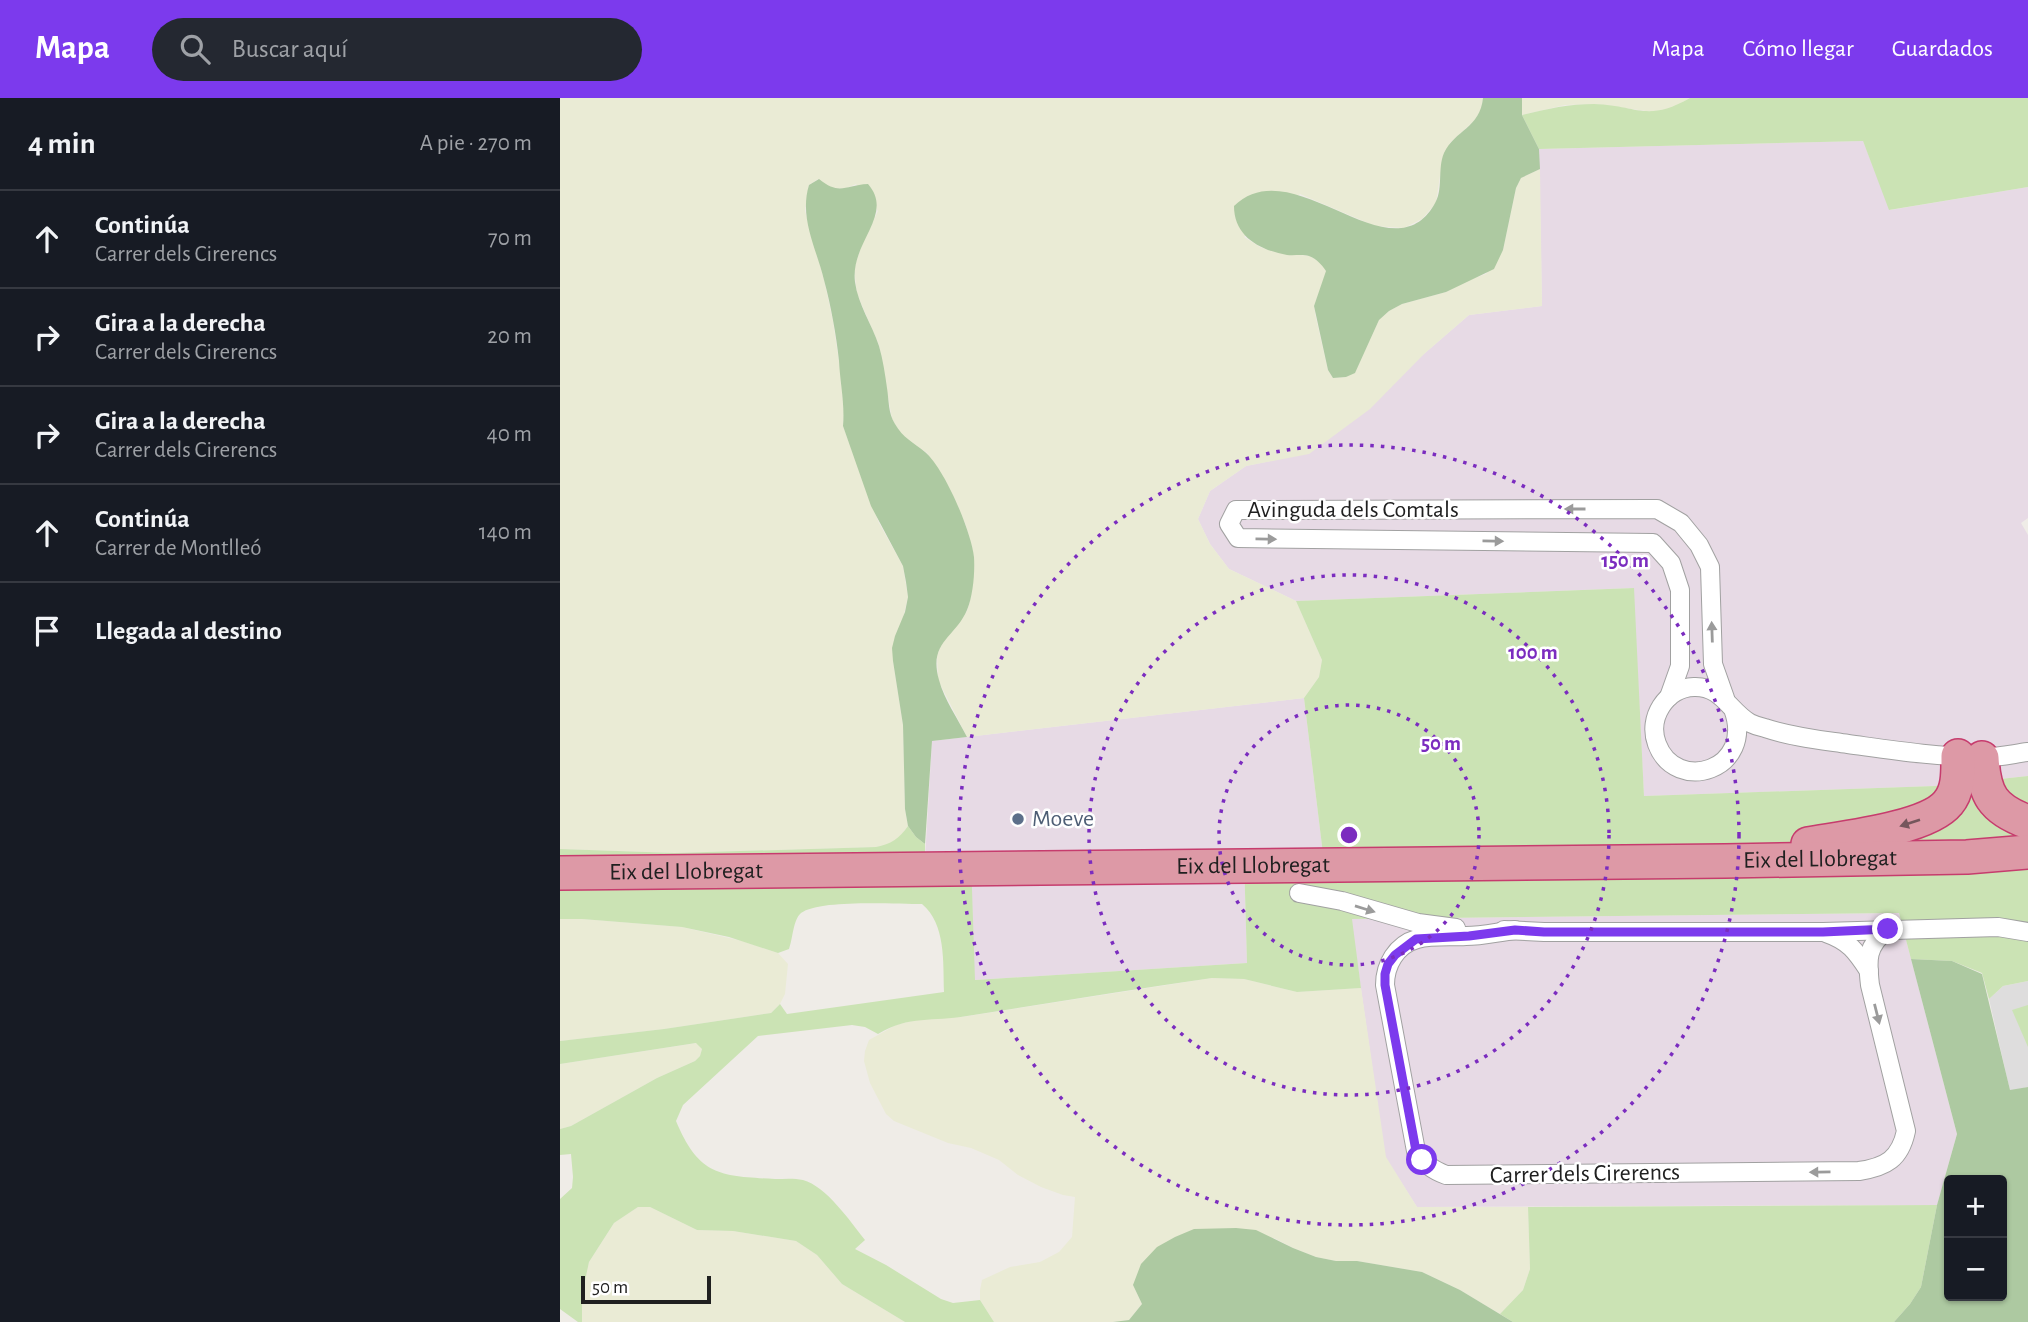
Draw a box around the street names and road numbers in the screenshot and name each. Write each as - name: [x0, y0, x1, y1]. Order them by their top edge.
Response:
- street label: Avinguda dels Comtals: [1247, 498, 1459, 522]
- street label: Eix del Llobregat: [1743, 846, 1897, 873]
- street label: Eix del Llobregat: [1176, 853, 1330, 879]
- street label: Eix del Llobregat: [609, 859, 763, 884]
- street label: Carrer dels Cirerencs: [1490, 1160, 1680, 1188]

